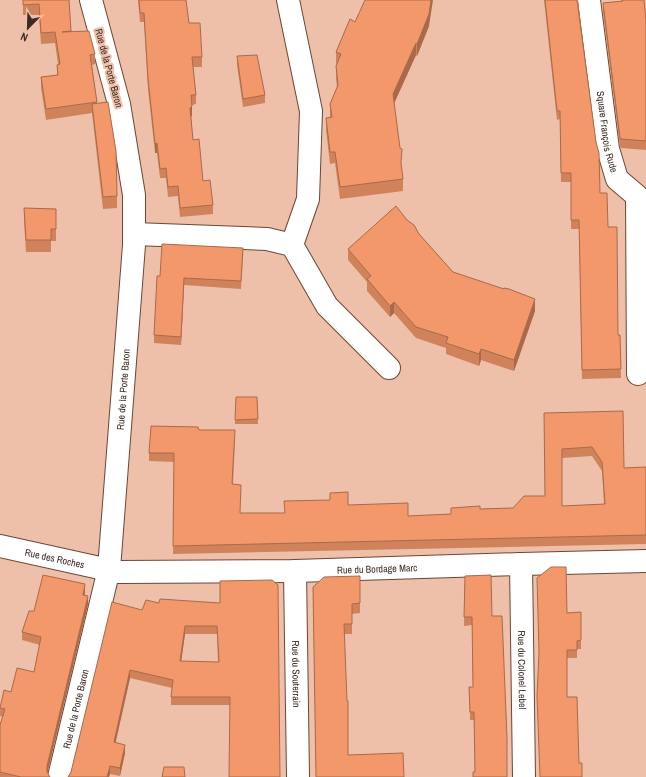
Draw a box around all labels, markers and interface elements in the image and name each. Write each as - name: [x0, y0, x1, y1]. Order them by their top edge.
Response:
- north arrow: [8, 8, 48, 48]
- street label: Rue de la Porte Baron: [92, 27, 126, 109]
- text: N: [18, 29, 30, 45]
- street label: Square François Rude: [594, 90, 621, 174]
- street label: Rue de la Porte Baron: [113, 348, 132, 430]
- street label: Rue des Roches: [24, 545, 86, 571]
- street label: Rue du Bordage Marc: [337, 561, 417, 576]
- street label: Rue du Colonel Lebel: [515, 630, 530, 710]
- street label: Rue du Souterrain: [290, 640, 303, 708]
- street label: Rue de la Porte Baron: [60, 668, 91, 750]

